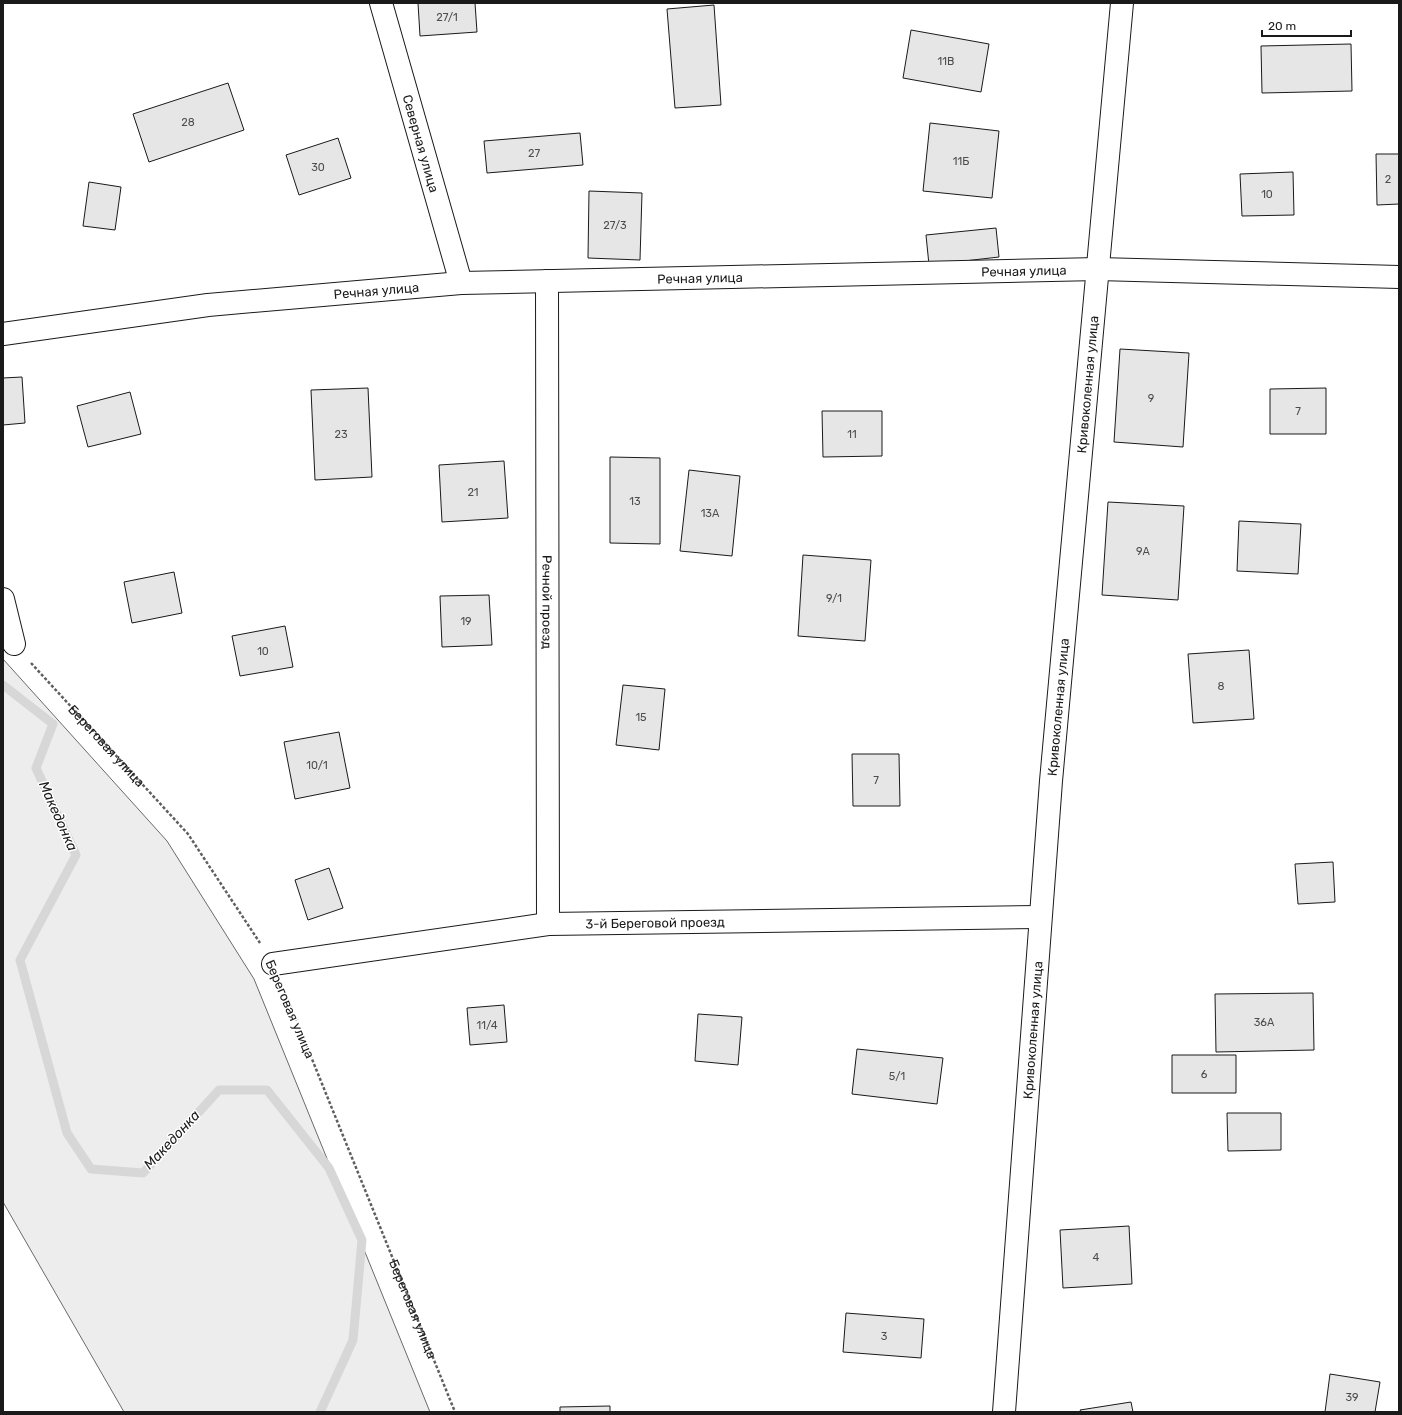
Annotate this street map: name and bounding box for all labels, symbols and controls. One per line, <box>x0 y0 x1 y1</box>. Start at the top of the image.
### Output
house number: 27/1 <box>436 11 458 24</box>
scale bar <box>1262 12 1351 38</box>
text: 20 m <box>1268 19 1296 33</box>
house number: 11В <box>938 55 954 68</box>
street label: Северная улица <box>400 93 442 194</box>
house number: 28 <box>181 116 195 129</box>
house number: 27 <box>528 147 540 160</box>
house number: 11Б <box>953 155 969 168</box>
house number: 30 <box>311 161 325 174</box>
house number: 2 <box>1385 173 1391 186</box>
house number: 10 <box>1261 188 1273 201</box>
house number: 27/3 <box>603 219 627 232</box>
street label: Речная улица <box>981 262 1067 279</box>
street label: Речная улица <box>657 269 743 286</box>
street label: Речная улица <box>333 279 420 302</box>
street label: Кривоколенная улица <box>1073 315 1101 454</box>
house number: 9 <box>1148 392 1154 405</box>
house number: 7 <box>1295 405 1301 418</box>
house number: 23 <box>334 428 348 441</box>
house number: 11 <box>847 428 857 441</box>
house number: 21 <box>467 486 479 499</box>
house number: 13 <box>629 495 641 508</box>
house number: 13А <box>701 507 720 520</box>
house number: 9А <box>1136 545 1151 558</box>
street label: Речной проезд <box>540 555 555 649</box>
house number: 9/1 <box>826 592 842 605</box>
house number: 19 <box>460 615 472 628</box>
street label: Кривоколенная улица <box>1044 637 1072 777</box>
house number: 10 <box>257 645 269 658</box>
house number: 8 <box>1218 680 1225 693</box>
street label: Береговая улица <box>65 701 148 790</box>
house number: 15 <box>635 711 647 724</box>
house number: 10/1 <box>306 759 328 772</box>
house number: 7 <box>873 774 879 787</box>
water label: Македонка <box>35 778 81 854</box>
street label: 3-й Береговой проезд <box>585 914 725 931</box>
street label: Береговая улица <box>262 957 318 1061</box>
street label: Кривоколенная улица <box>1020 961 1045 1100</box>
house number: 36А <box>1254 1016 1275 1029</box>
house number: 11/4 <box>477 1019 498 1032</box>
house number: 6 <box>1201 1068 1208 1081</box>
house number: 5/1 <box>889 1070 905 1083</box>
water label: Македонка <box>140 1107 204 1173</box>
house number: 4 <box>1093 1251 1100 1264</box>
street label: Береговая улица <box>386 1257 440 1361</box>
house number: 3 <box>881 1330 888 1343</box>
house number: 39 <box>1345 1391 1359 1404</box>

